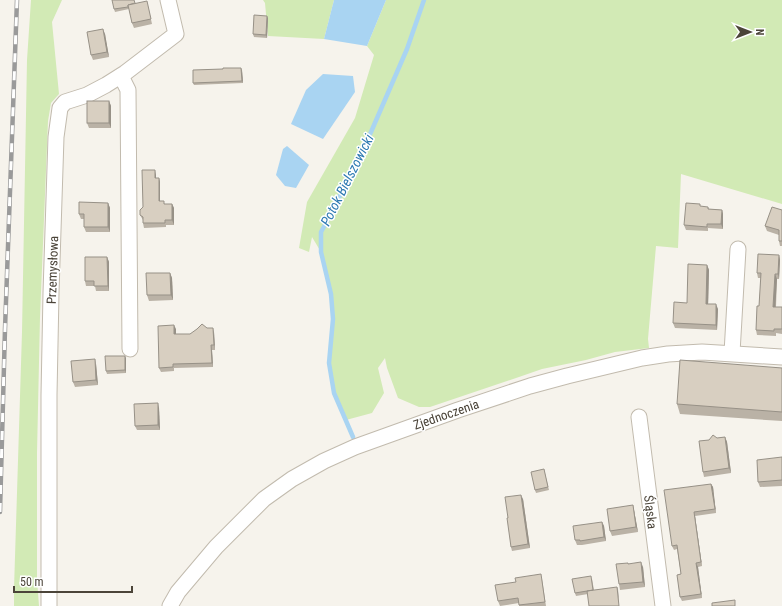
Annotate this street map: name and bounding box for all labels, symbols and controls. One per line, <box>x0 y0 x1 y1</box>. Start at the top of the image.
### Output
north arrow <box>730 12 770 52</box>
text: N <box>753 29 766 36</box>
water label: Potok Bielszowicki <box>317 131 377 228</box>
street label: Przemysłowa <box>44 236 61 304</box>
street label: Zjednoczenia <box>411 396 481 433</box>
street label: Śląska <box>641 494 660 530</box>
scale bar <box>14 568 132 594</box>
text: 50 m <box>20 575 44 589</box>

